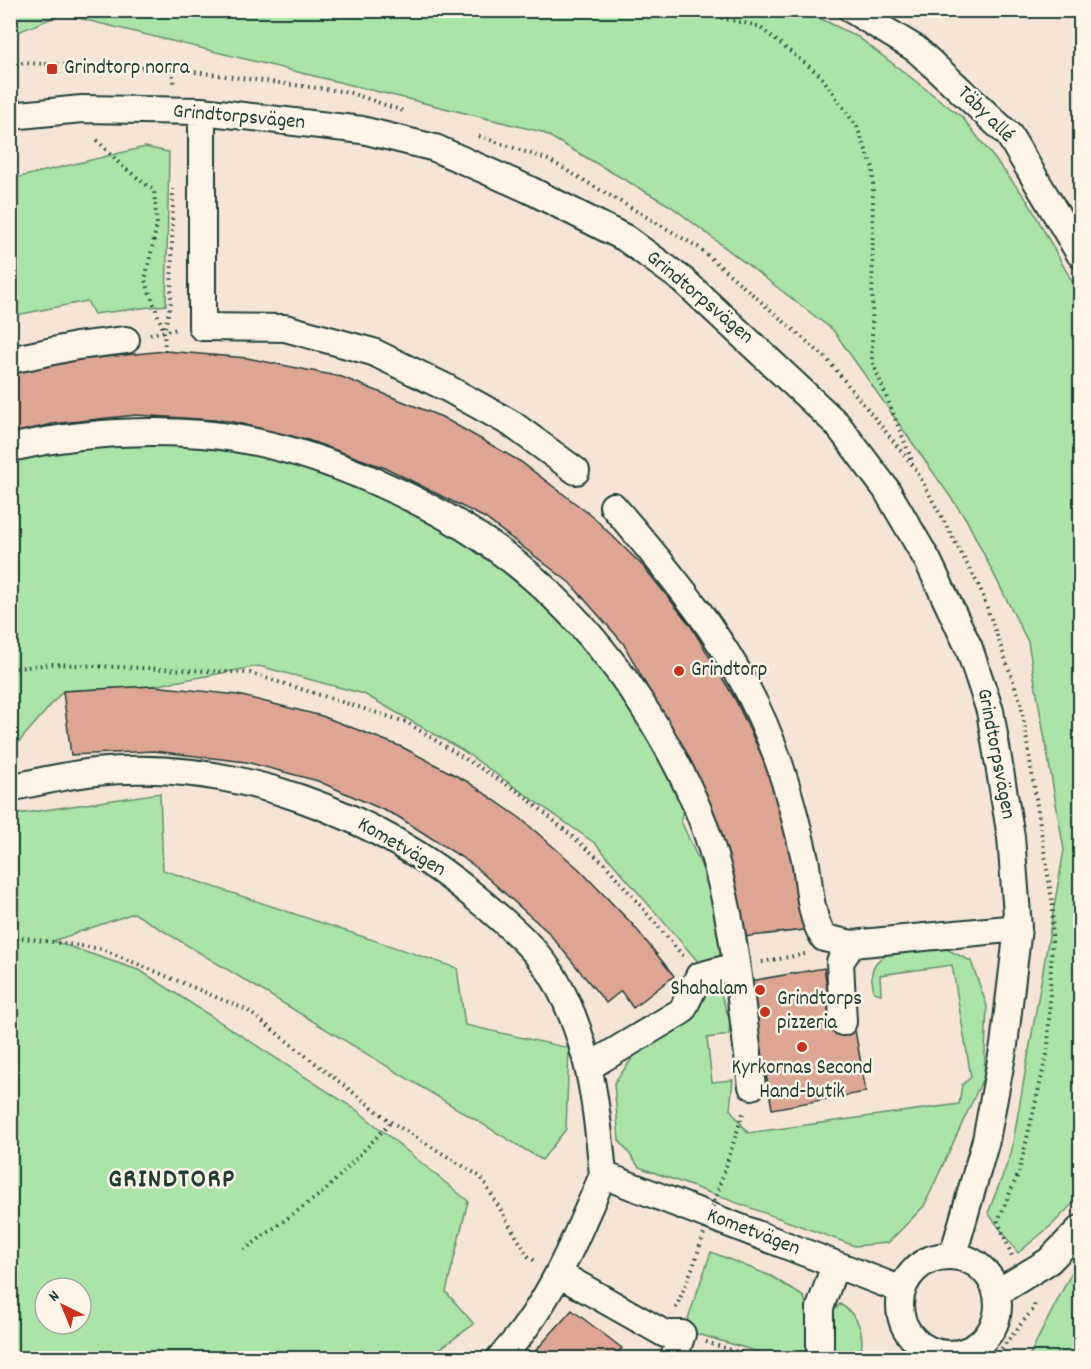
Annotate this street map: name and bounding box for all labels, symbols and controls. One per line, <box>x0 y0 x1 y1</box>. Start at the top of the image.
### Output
place label: Grindtorp norra <box>64 54 191 84</box>
marker: Grindtorp norra <box>45 62 59 76</box>
street label: Täby allé <box>950 80 1020 150</box>
street label: Grindtorpsvägen <box>172 97 306 139</box>
street label: Grindtorpsvägen <box>639 244 759 352</box>
place label: Grindtorp <box>691 656 767 686</box>
marker: Grindtorp <box>672 664 686 678</box>
street label: Grindtorpsvägen <box>968 686 1022 822</box>
street label: Kometvägen <box>351 811 451 885</box>
place label: Shahalam <box>671 975 748 1005</box>
marker: Shahalam <box>753 983 767 997</box>
place label: Grindtorps pizzeria <box>777 985 862 1039</box>
marker: Grindtorps pizzeria <box>758 1005 772 1019</box>
marker: Kyrkornas Second Hand-butik <box>795 1040 809 1054</box>
place label: Kyrkornas Second Hand-butik <box>732 1054 872 1108</box>
district label: GRINDTORP <box>108 1161 236 1200</box>
street label: Kometvägen <box>702 1201 804 1265</box>
north arrow <box>33 1276 93 1336</box>
text: N <box>44 1286 65 1308</box>

